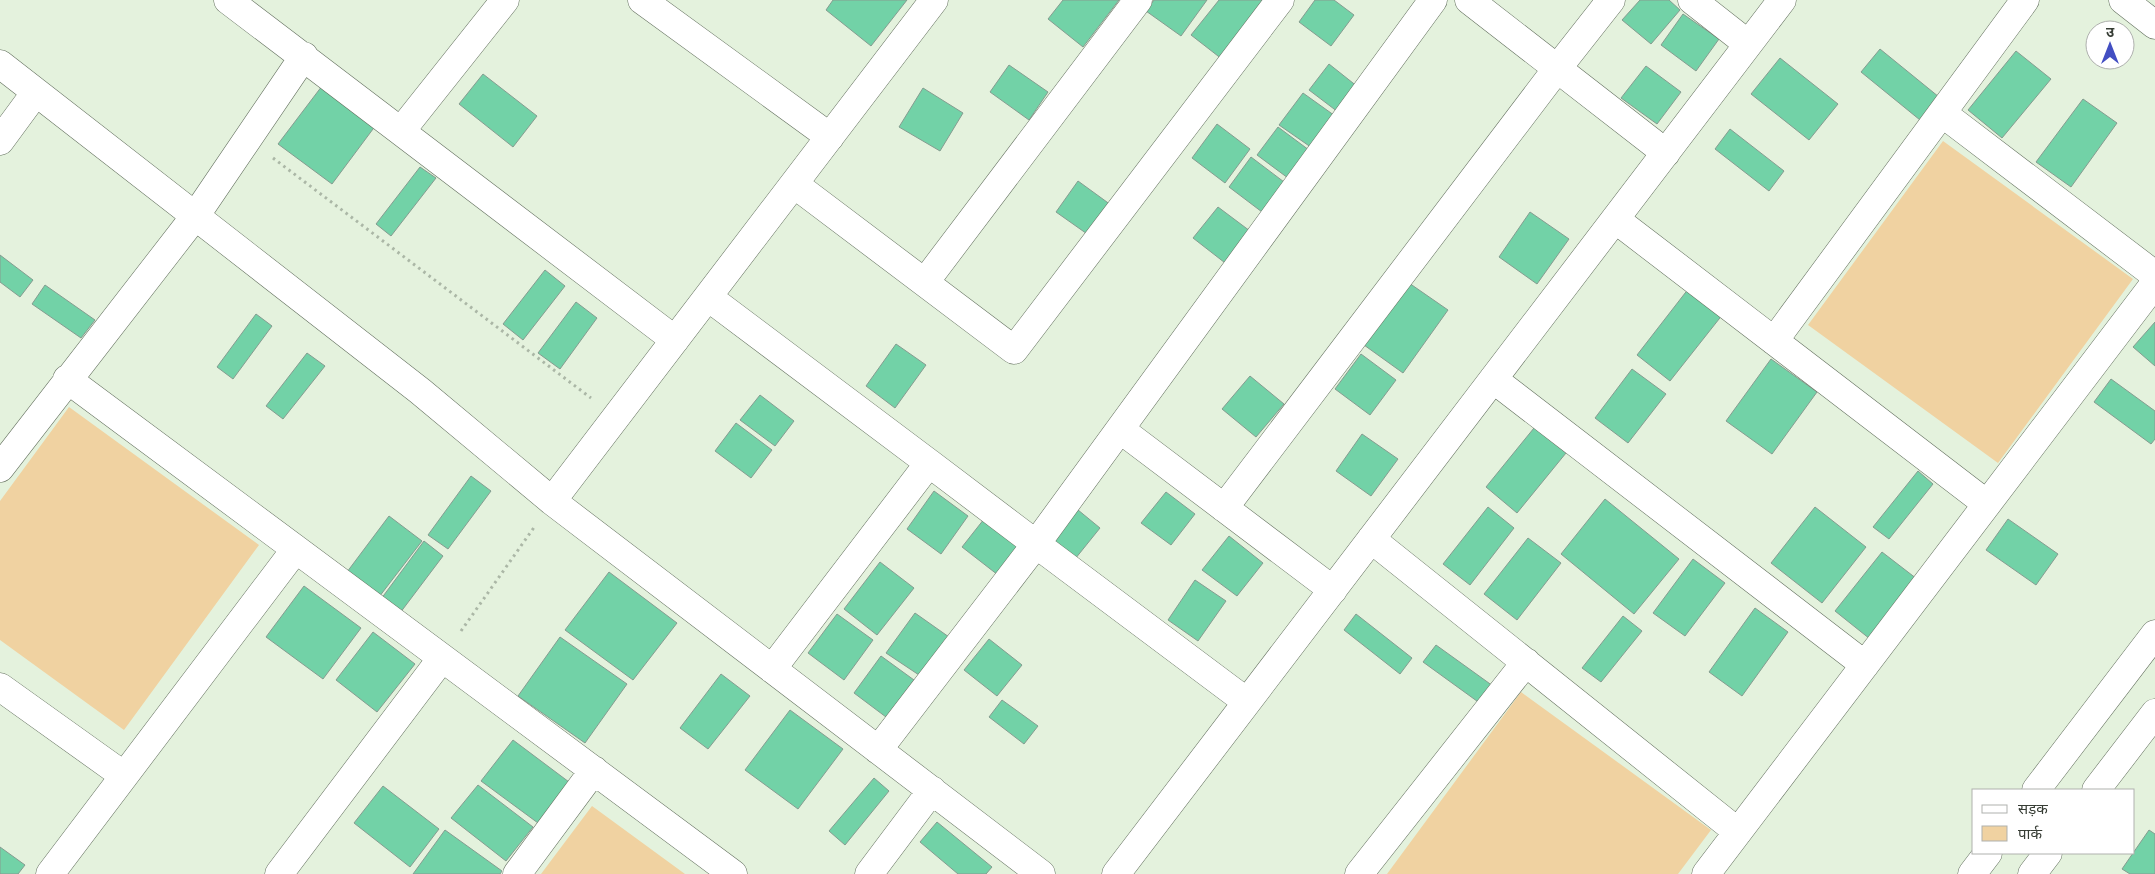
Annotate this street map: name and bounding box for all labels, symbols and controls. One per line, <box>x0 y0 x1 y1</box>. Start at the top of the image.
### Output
north arrow <box>2085 20 2135 70</box>
text: उ <box>2106 24 2115 43</box>
legend <box>1972 789 2135 854</box>
text: सड़क <box>2018 801 2048 820</box>
text: पार्क <box>2018 825 2042 845</box>

